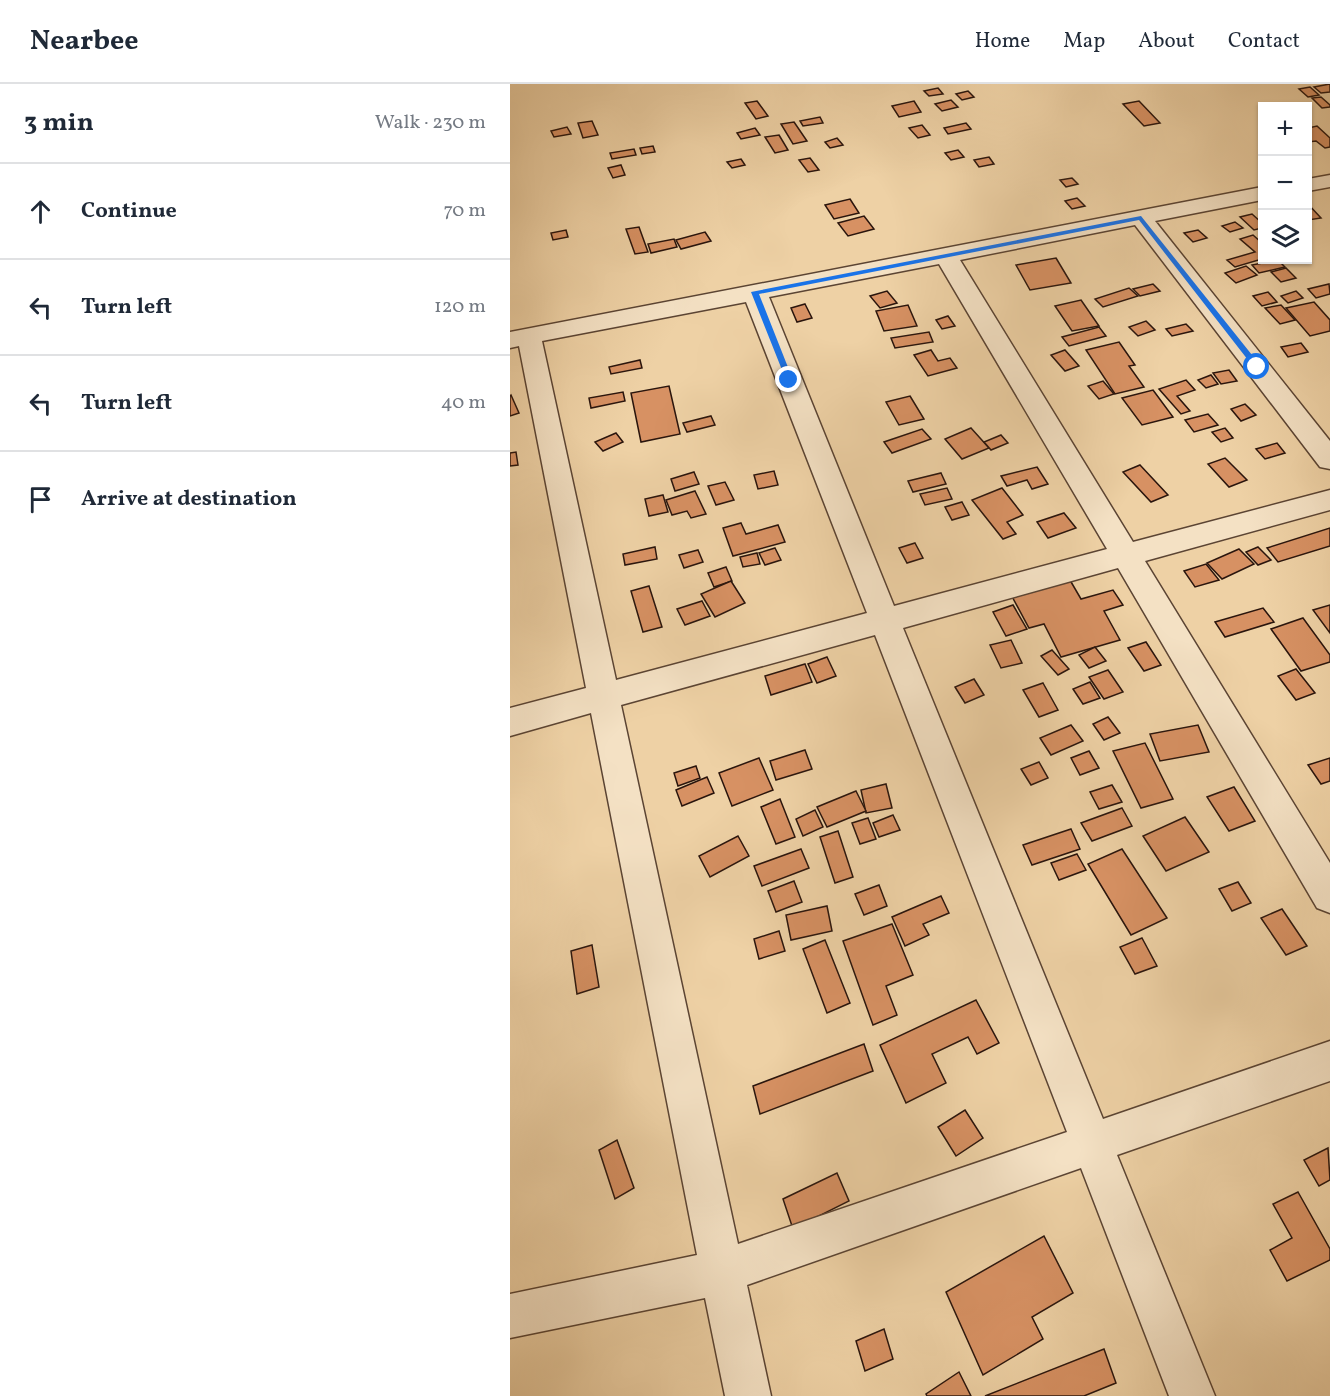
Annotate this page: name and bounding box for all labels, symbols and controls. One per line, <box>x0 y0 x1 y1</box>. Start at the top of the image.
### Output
text: Nearbee <box>30 22 139 61</box>
text: Home <box>975 27 1030 56</box>
text: Map <box>1063 27 1105 56</box>
text: About <box>1138 27 1195 56</box>
text: Contact <box>1228 27 1300 56</box>
map controls <box>1258 102 1312 264</box>
button: + <box>1258 102 1312 156</box>
text: 3 min <box>24 105 94 141</box>
text: Walk · 230 m <box>375 109 486 137</box>
button: − <box>1258 156 1312 210</box>
icon: ahead <box>24 195 57 228</box>
text: Continue <box>81 196 177 227</box>
text: 70 m <box>443 197 486 225</box>
button: layers <box>1258 210 1312 264</box>
icon: left <box>24 291 57 324</box>
text: Turn left <box>81 292 172 323</box>
text: 120 m <box>434 293 486 321</box>
route start <box>1243 353 1269 379</box>
route end <box>775 366 801 392</box>
icon: left <box>24 387 57 420</box>
text: Turn left <box>81 388 172 419</box>
text: 40 m <box>441 389 486 417</box>
icon: arrive <box>24 483 57 516</box>
text: Arrive at destination <box>81 484 297 515</box>

